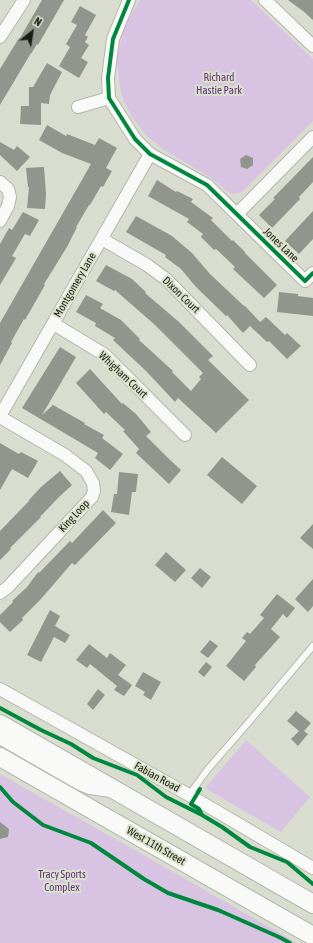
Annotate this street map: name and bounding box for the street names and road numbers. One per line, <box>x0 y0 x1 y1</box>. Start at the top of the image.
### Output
street label: Jones Lane <box>261 225 301 265</box>
street label: Montgomery Lane <box>51 250 99 320</box>
street label: Dixon Court <box>160 274 202 316</box>
street label: Whigham Court <box>96 349 150 401</box>
street label: King Loop <box>56 497 92 535</box>
street label: Fabian Road <box>132 759 182 795</box>
street label: West 11th Street <box>124 824 188 868</box>

